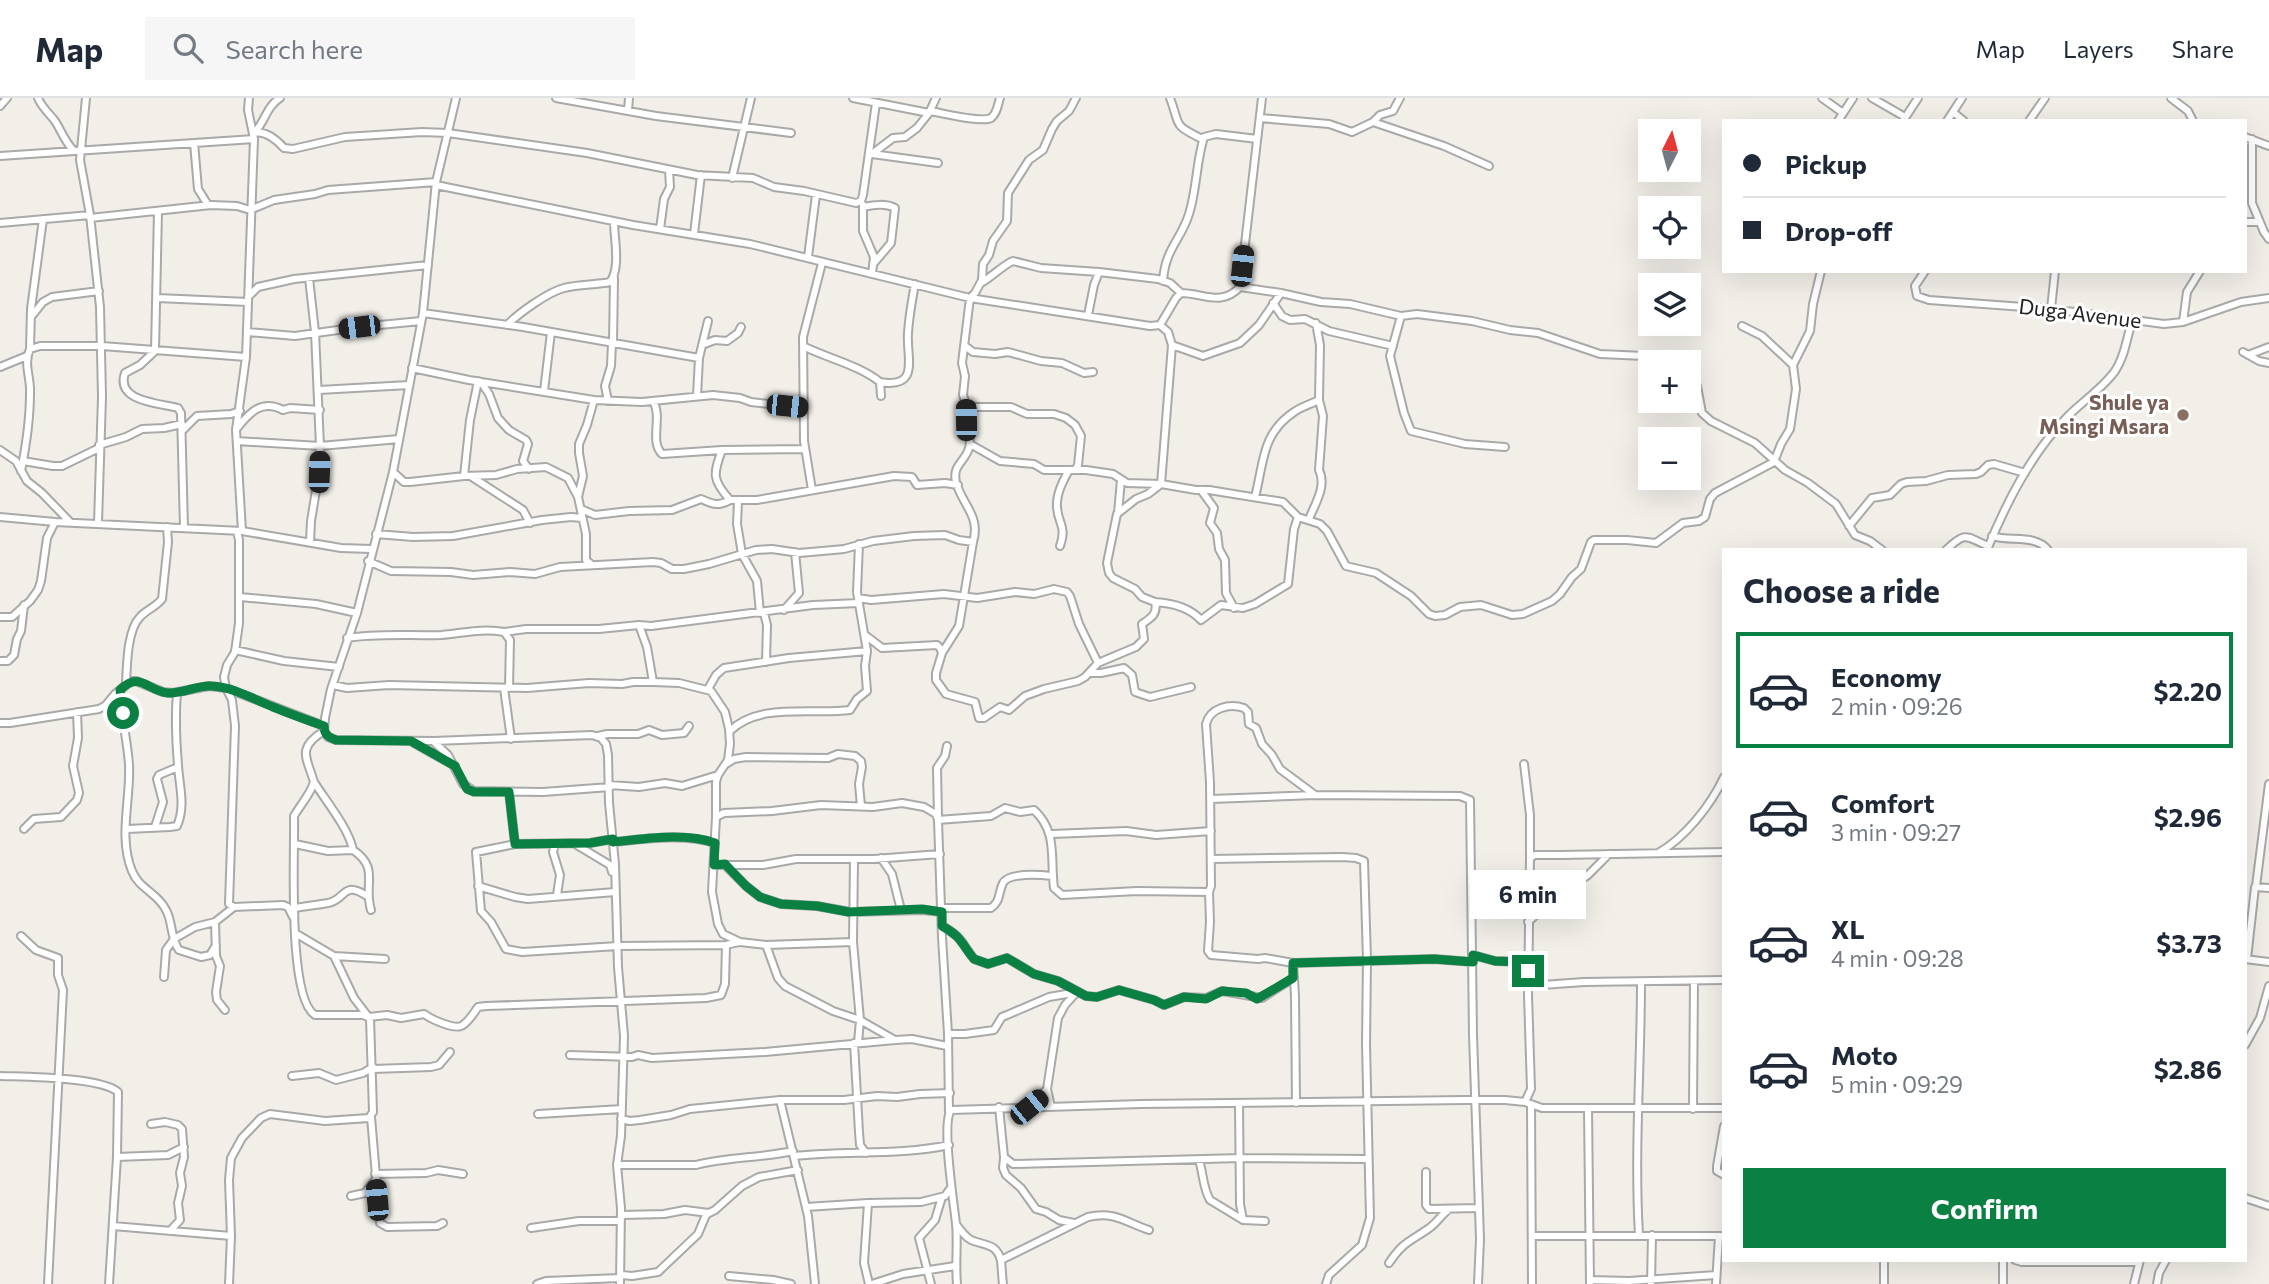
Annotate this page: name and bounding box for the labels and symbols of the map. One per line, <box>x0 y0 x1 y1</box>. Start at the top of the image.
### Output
north arrow <box>1638 119 1701 182</box>
car <box>1230 244 1255 288</box>
street label: Duga Avenue <box>2017 293 2143 332</box>
car <box>337 314 382 340</box>
place label: Shule ya Msingi Msara <box>2039 389 2169 438</box>
car <box>766 393 809 419</box>
car <box>956 399 977 441</box>
marker: Shule ya Msingi Msara <box>2175 407 2191 423</box>
car <box>308 451 331 493</box>
route start <box>107 697 139 729</box>
callout: 6 min <box>1470 870 1586 918</box>
route end <box>1512 955 1544 987</box>
car <box>1007 1086 1052 1128</box>
car <box>365 1178 390 1222</box>

